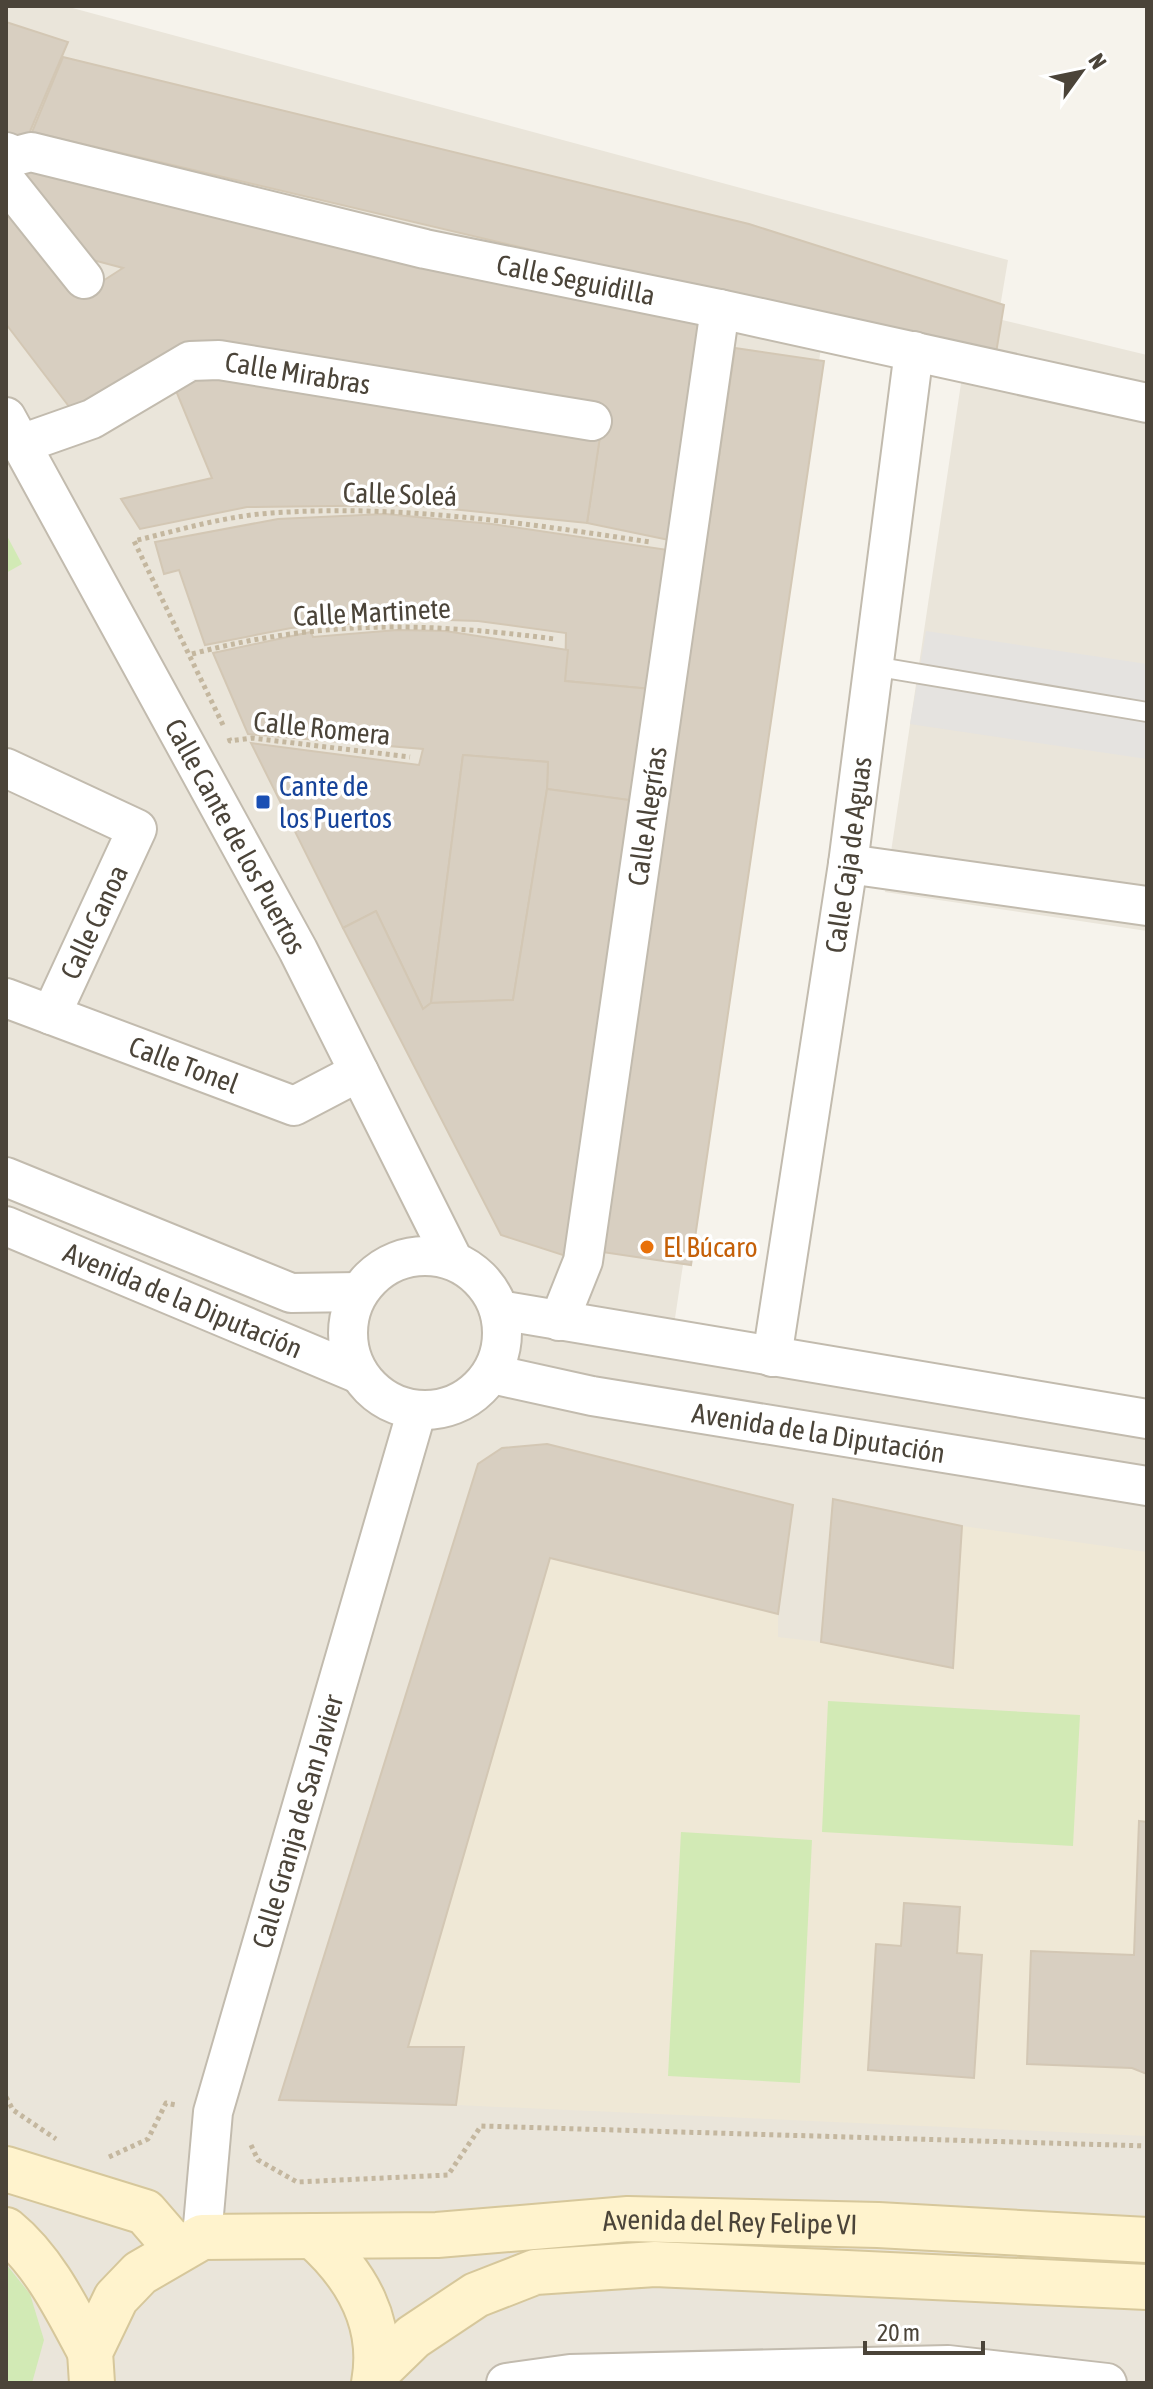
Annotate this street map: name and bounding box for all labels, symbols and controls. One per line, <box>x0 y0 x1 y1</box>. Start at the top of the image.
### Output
north arrow <box>1041 32 1121 112</box>
text: N <box>1083 49 1112 74</box>
street label: Calle Seguidilla <box>494 248 658 311</box>
street label: Calle Mirabras <box>223 345 373 401</box>
street label: Calle Soleá <box>342 476 458 512</box>
street label: Calle Martinete <box>292 592 452 632</box>
street label: Calle Romera <box>252 705 392 751</box>
street label: Calle Cante de los Puertos <box>158 713 313 959</box>
street label: Calle Alegrías <box>621 745 673 888</box>
street label: Calle Caja de Aguas <box>819 755 878 955</box>
place label: Cante de los Puertos <box>279 770 392 834</box>
marker: Cante de los Puertos <box>254 793 272 811</box>
street label: Calle Canoa <box>54 860 134 984</box>
street label: Calle Tonel <box>125 1030 244 1100</box>
place label: El Búcaro <box>663 1231 758 1263</box>
street label: Avenida de la Diputación <box>59 1236 307 1364</box>
marker: El Búcaro <box>638 1238 656 1256</box>
street label: Avenida de la Diputación <box>690 1396 947 1469</box>
street label: Calle Granja de San Javier <box>245 1690 350 1952</box>
street label: Avenida del Rey Felipe VI <box>601 2203 858 2241</box>
scale bar <box>865 2305 983 2355</box>
text: 20 m <box>877 2319 920 2346</box>

